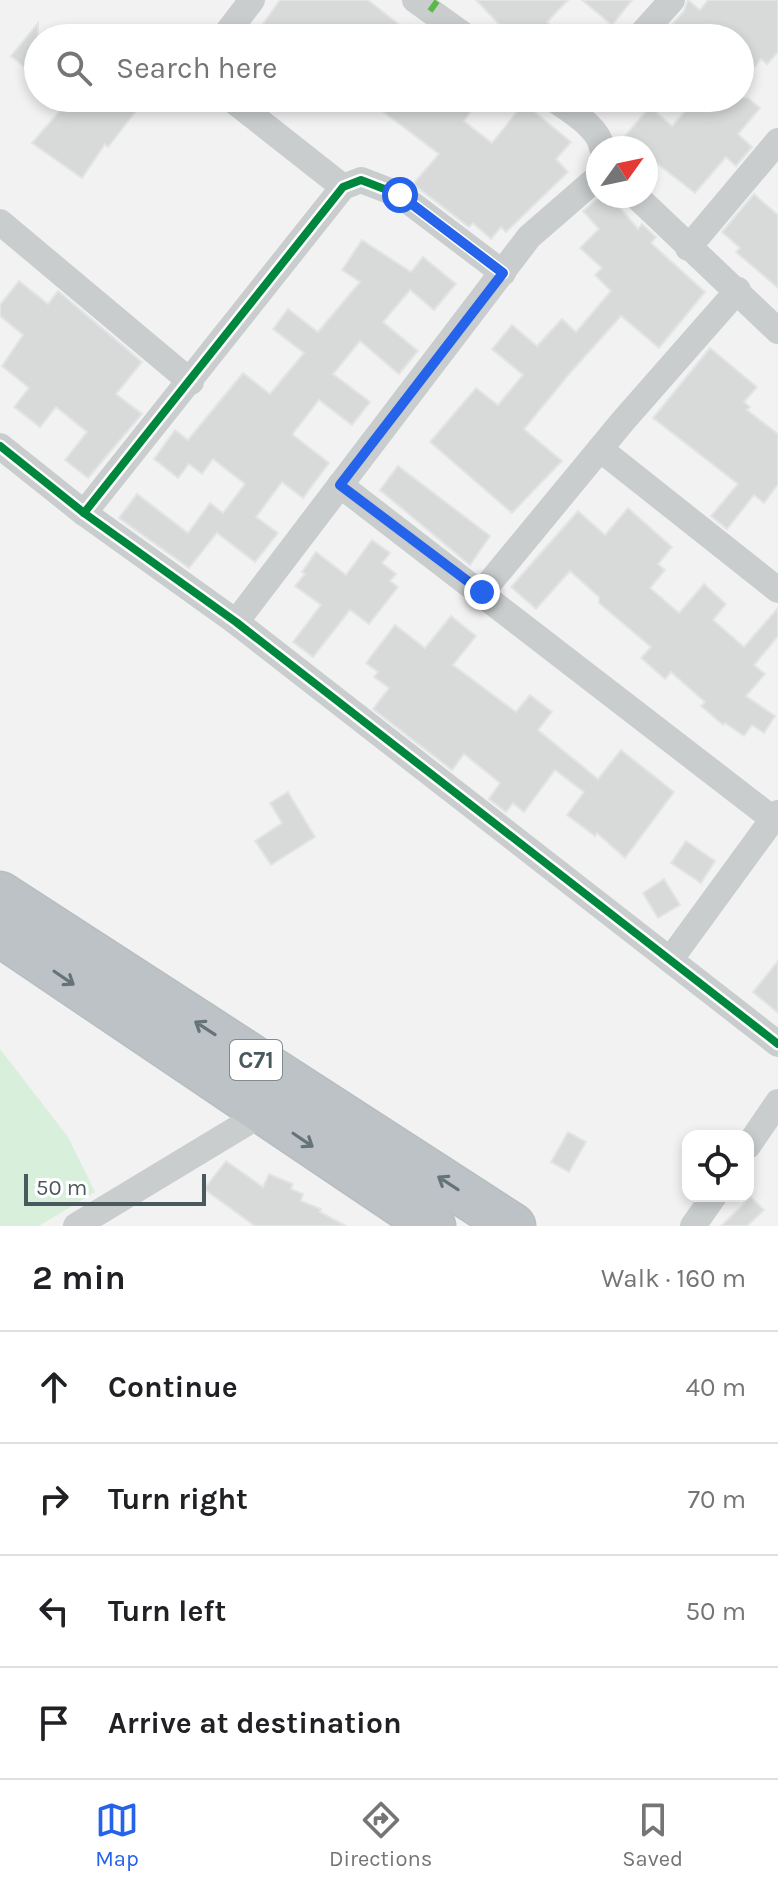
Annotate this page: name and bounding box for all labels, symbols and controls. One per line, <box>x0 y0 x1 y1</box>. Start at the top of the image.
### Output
search box <box>24 24 754 112</box>
icon: search <box>52 46 96 90</box>
text: Search here <box>116 50 277 86</box>
north arrow <box>586 136 658 208</box>
route start <box>382 177 418 213</box>
route end <box>464 574 500 610</box>
one-way arrow <box>53 970 75 986</box>
one-way arrow <box>194 1019 217 1035</box>
road number: C71 <box>230 1040 282 1080</box>
map controls <box>682 1130 754 1202</box>
button: locate <box>682 1130 754 1202</box>
one-way arrow <box>291 1131 313 1148</box>
scale bar <box>24 1170 206 1206</box>
text: 50 m <box>36 1175 87 1201</box>
one-way arrow <box>437 1175 459 1192</box>
text: 2 min <box>32 1258 126 1298</box>
text: Walk · 160 m <box>601 1263 746 1294</box>
icon: ahead <box>32 1365 76 1409</box>
text: Continue <box>108 1369 238 1405</box>
text: 40 m <box>686 1372 746 1403</box>
icon: right <box>32 1477 76 1521</box>
text: Turn right <box>108 1481 248 1517</box>
text: 70 m <box>688 1484 746 1515</box>
icon: left <box>32 1589 76 1633</box>
text: Turn left <box>108 1593 226 1629</box>
text: 50 m <box>685 1596 746 1627</box>
icon: arrive <box>32 1701 76 1745</box>
text: Arrive at destination <box>108 1705 402 1741</box>
tab: Map <box>95 1798 139 1872</box>
tab: Directions <box>329 1798 432 1872</box>
tab: Saved <box>622 1798 683 1872</box>

